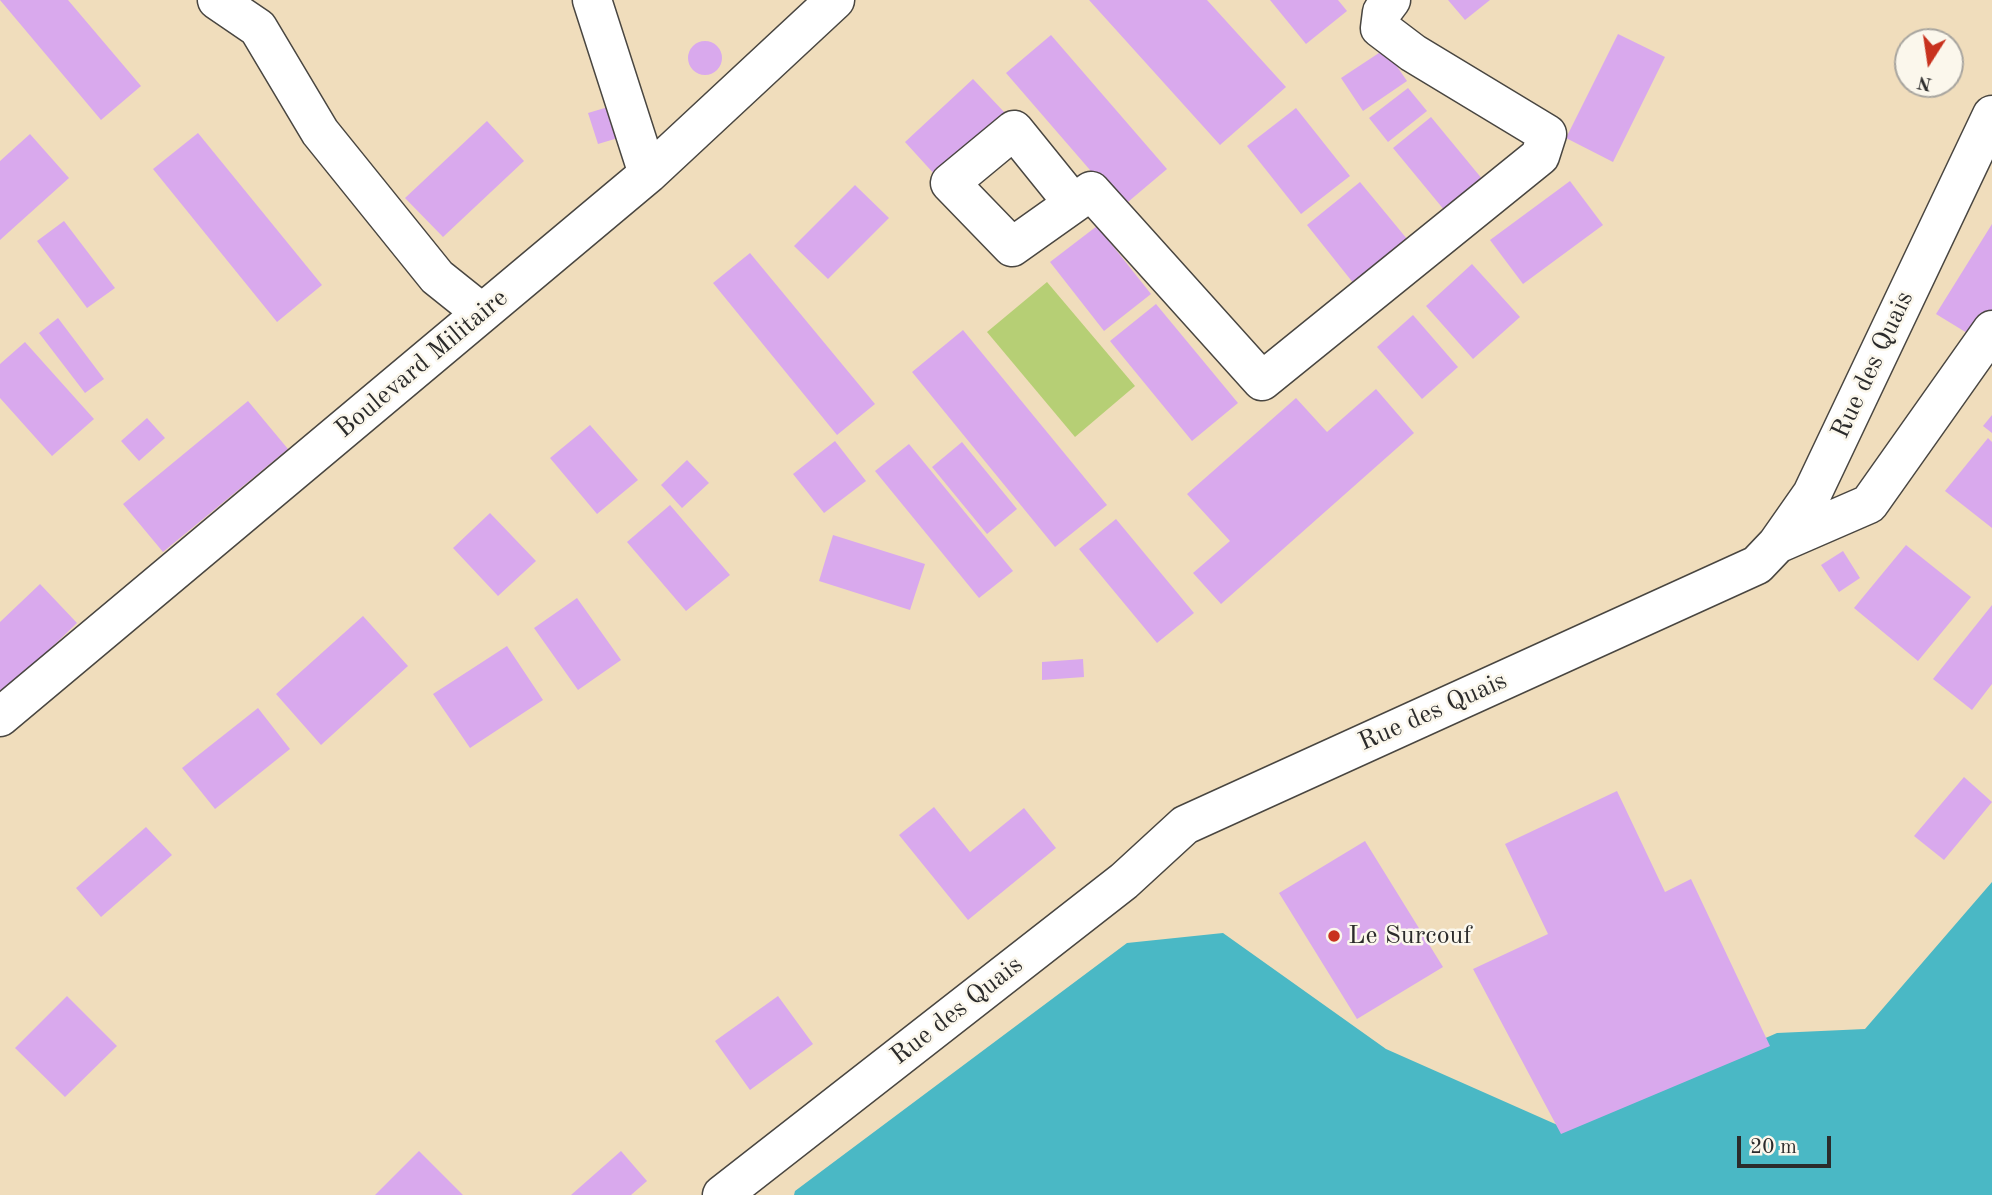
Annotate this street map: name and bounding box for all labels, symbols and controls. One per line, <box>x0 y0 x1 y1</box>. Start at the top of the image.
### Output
north arrow <box>1894 28 1964 98</box>
text: N <box>1916 71 1934 93</box>
street label: Boulevard Militaire <box>329 283 515 445</box>
street label: Rue des Quais <box>1825 286 1921 444</box>
street label: Rue des Quais <box>1354 665 1512 759</box>
place label: Le Surcouf <box>1348 920 1472 952</box>
marker: Le Surcouf <box>1326 928 1342 944</box>
street label: Rue des Quais <box>885 950 1029 1072</box>
scale bar <box>1740 1122 1834 1166</box>
text: 20 m <box>1750 1137 1797 1158</box>

